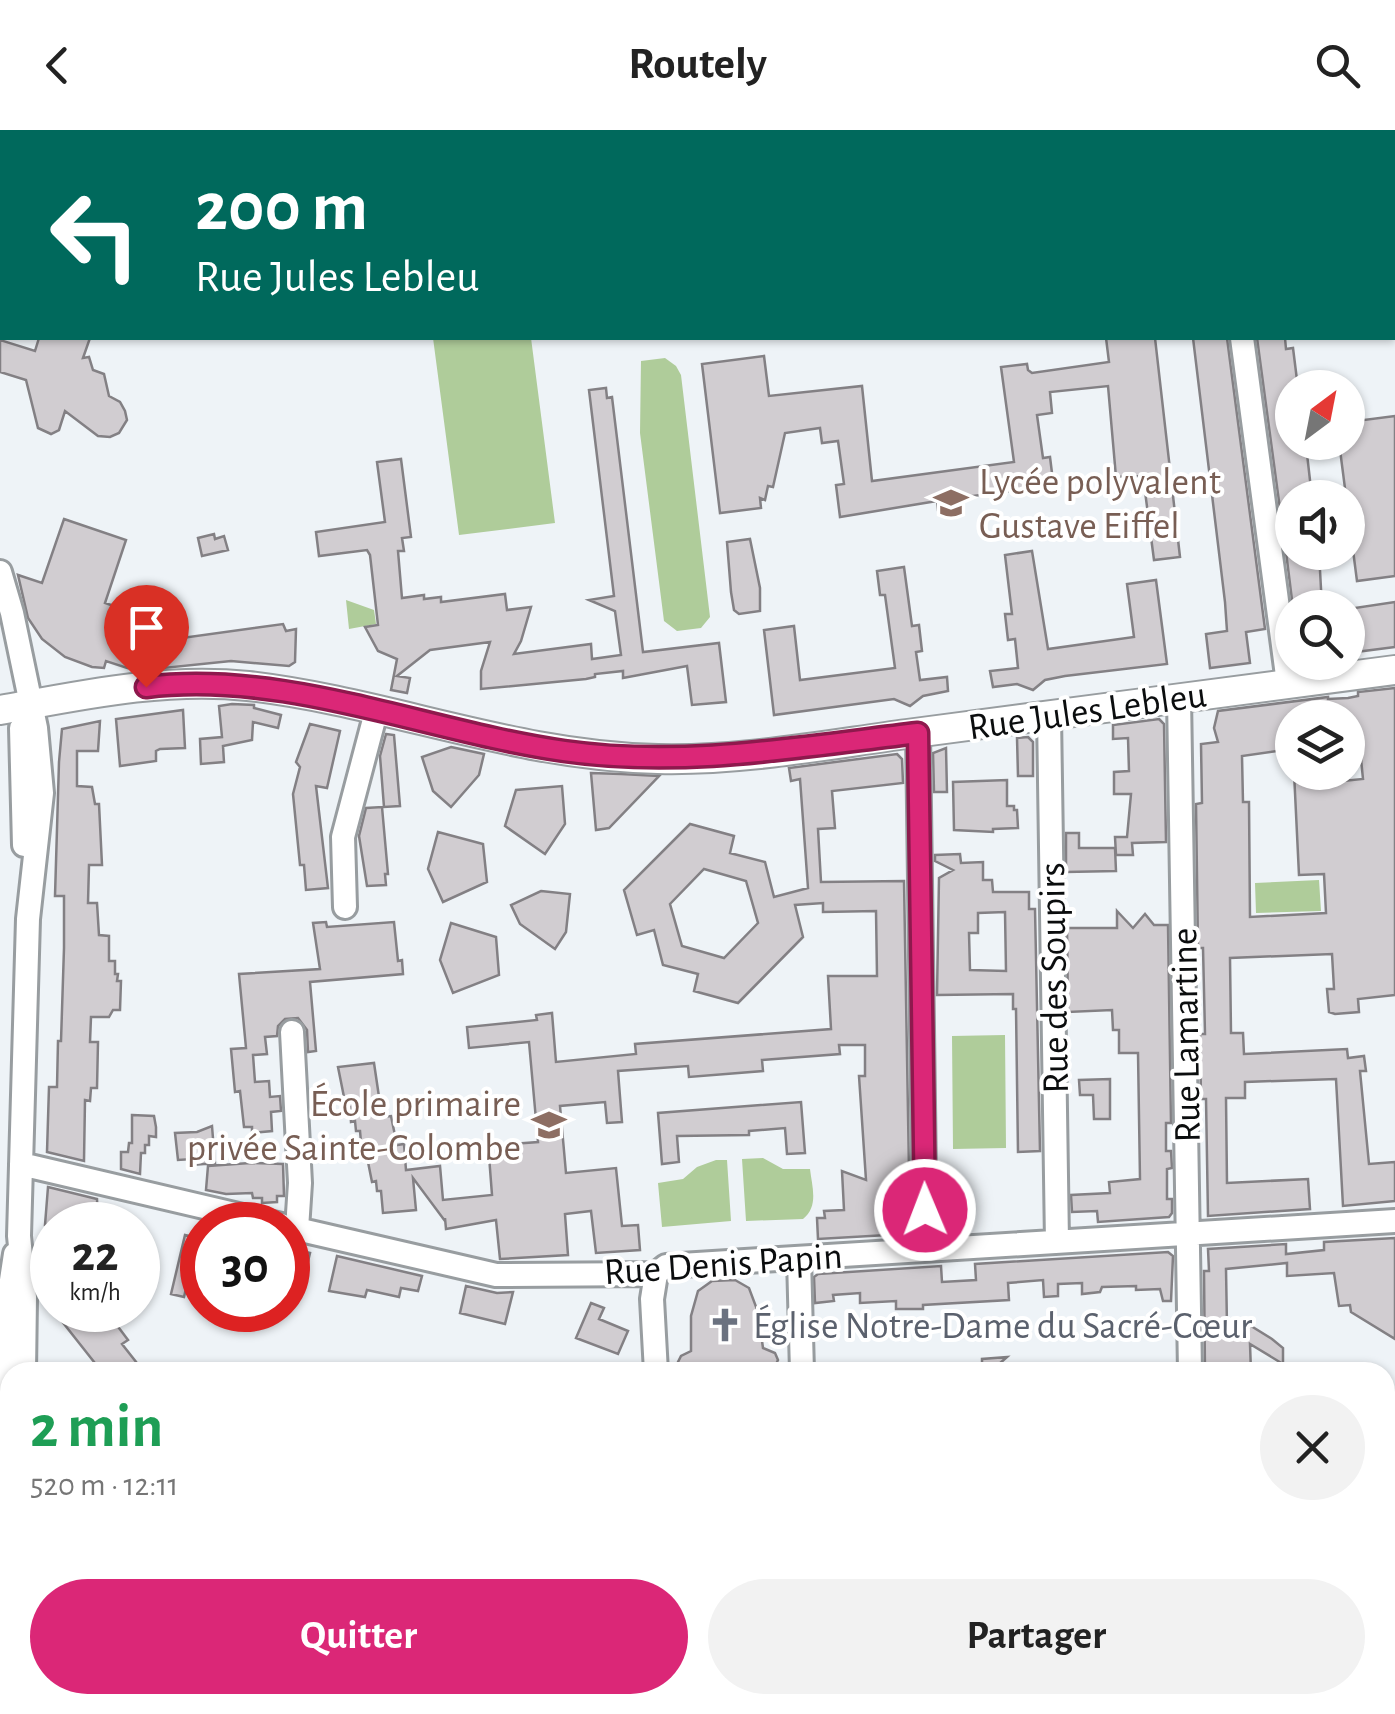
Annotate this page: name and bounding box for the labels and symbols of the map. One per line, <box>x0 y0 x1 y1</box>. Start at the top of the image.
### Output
north arrow <box>1275 370 1365 460</box>
place label: Lycée polyvalent Gustave Eiffel <box>979 464 1221 546</box>
school or university icon: Lycée polyvalent Gustave Eiffel <box>932 484 970 522</box>
pin <box>104 585 189 688</box>
street label: Rue Jules Lebleu <box>966 676 1209 748</box>
street label: Rue des Soupirs <box>1034 862 1076 1094</box>
street label: Rue Lamartine <box>1166 927 1208 1143</box>
place label: École primaire privée Sainte-Colombe <box>187 1082 521 1168</box>
school or university icon: École primaire privée Sainte-Colombe <box>530 1106 568 1144</box>
position arrow <box>873 1158 977 1262</box>
speed limit sign: 30 <box>180 1202 310 1332</box>
street label: Rue Denis Papin <box>603 1238 844 1292</box>
place label: Église Notre-Dame du Sacré-Cœur <box>753 1304 1253 1346</box>
church icon: Église Notre-Dame du Sacré-Cœur <box>706 1306 744 1344</box>

